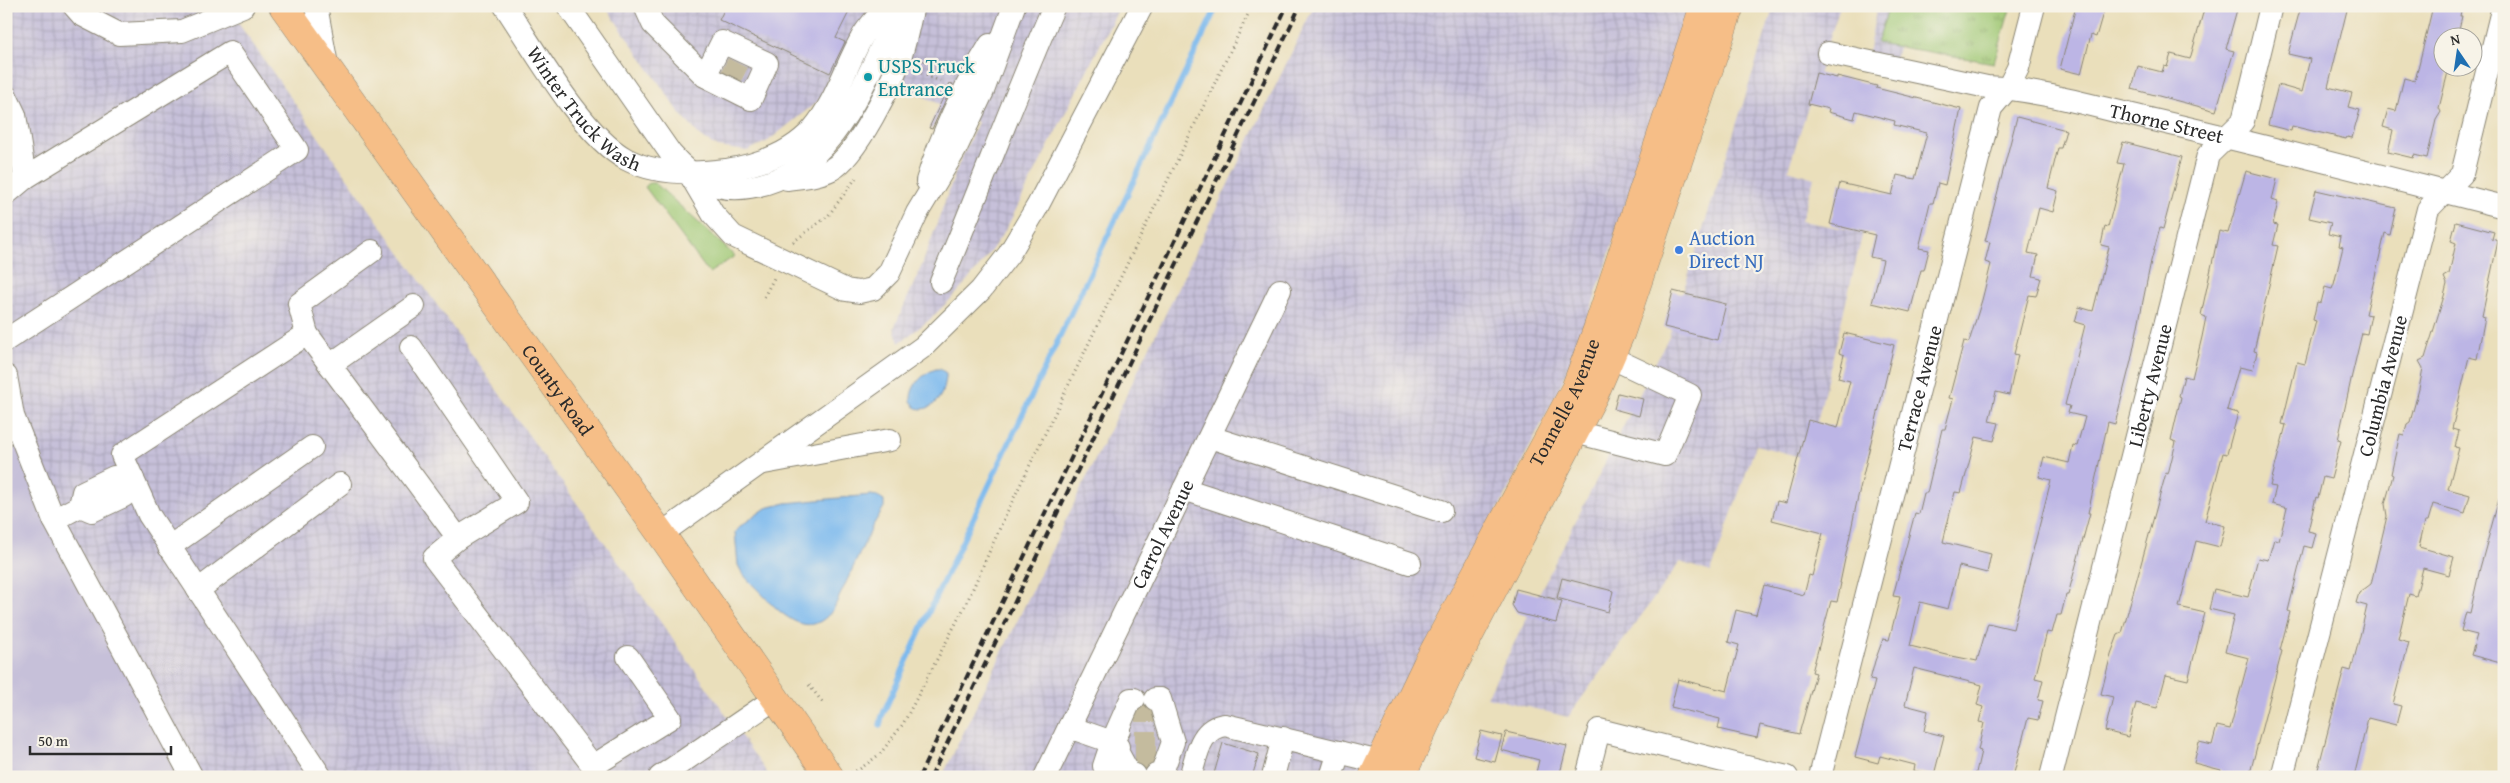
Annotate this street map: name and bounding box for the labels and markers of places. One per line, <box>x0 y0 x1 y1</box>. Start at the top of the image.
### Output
place label: USPS Truck Entrance <box>878 51 976 103</box>
marker: USPS Truck Entrance <box>862 71 874 83</box>
place label: Auction Direct NJ <box>1689 223 1764 275</box>
marker: Auction Direct NJ <box>1673 244 1685 256</box>

